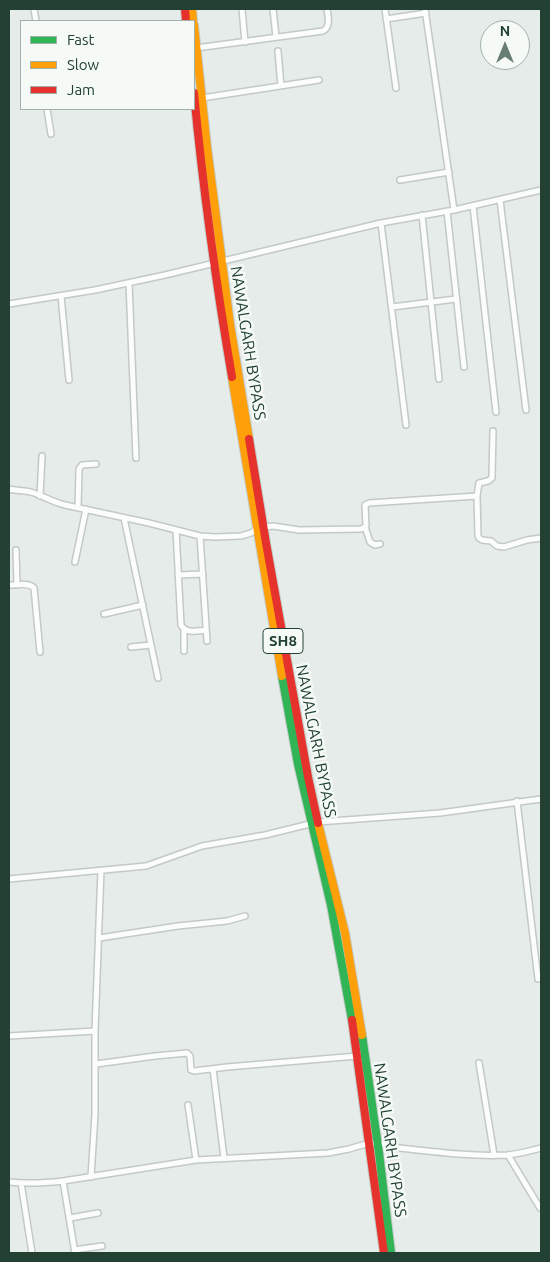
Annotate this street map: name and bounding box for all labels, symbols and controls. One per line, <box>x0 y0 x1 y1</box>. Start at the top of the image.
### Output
legend <box>20 20 195 110</box>
north arrow <box>480 20 530 70</box>
text: N <box>500 23 510 39</box>
text: Fast <box>67 31 94 48</box>
text: Slow <box>67 56 99 73</box>
text: Jam <box>67 81 95 98</box>
street label: NAWALGARH BYPASS <box>226 265 270 421</box>
road number: SH8 <box>263 628 303 654</box>
street label: NAWALGARH BYPASS <box>292 663 340 819</box>
street label: NAWALGARH BYPASS <box>370 1062 410 1218</box>

